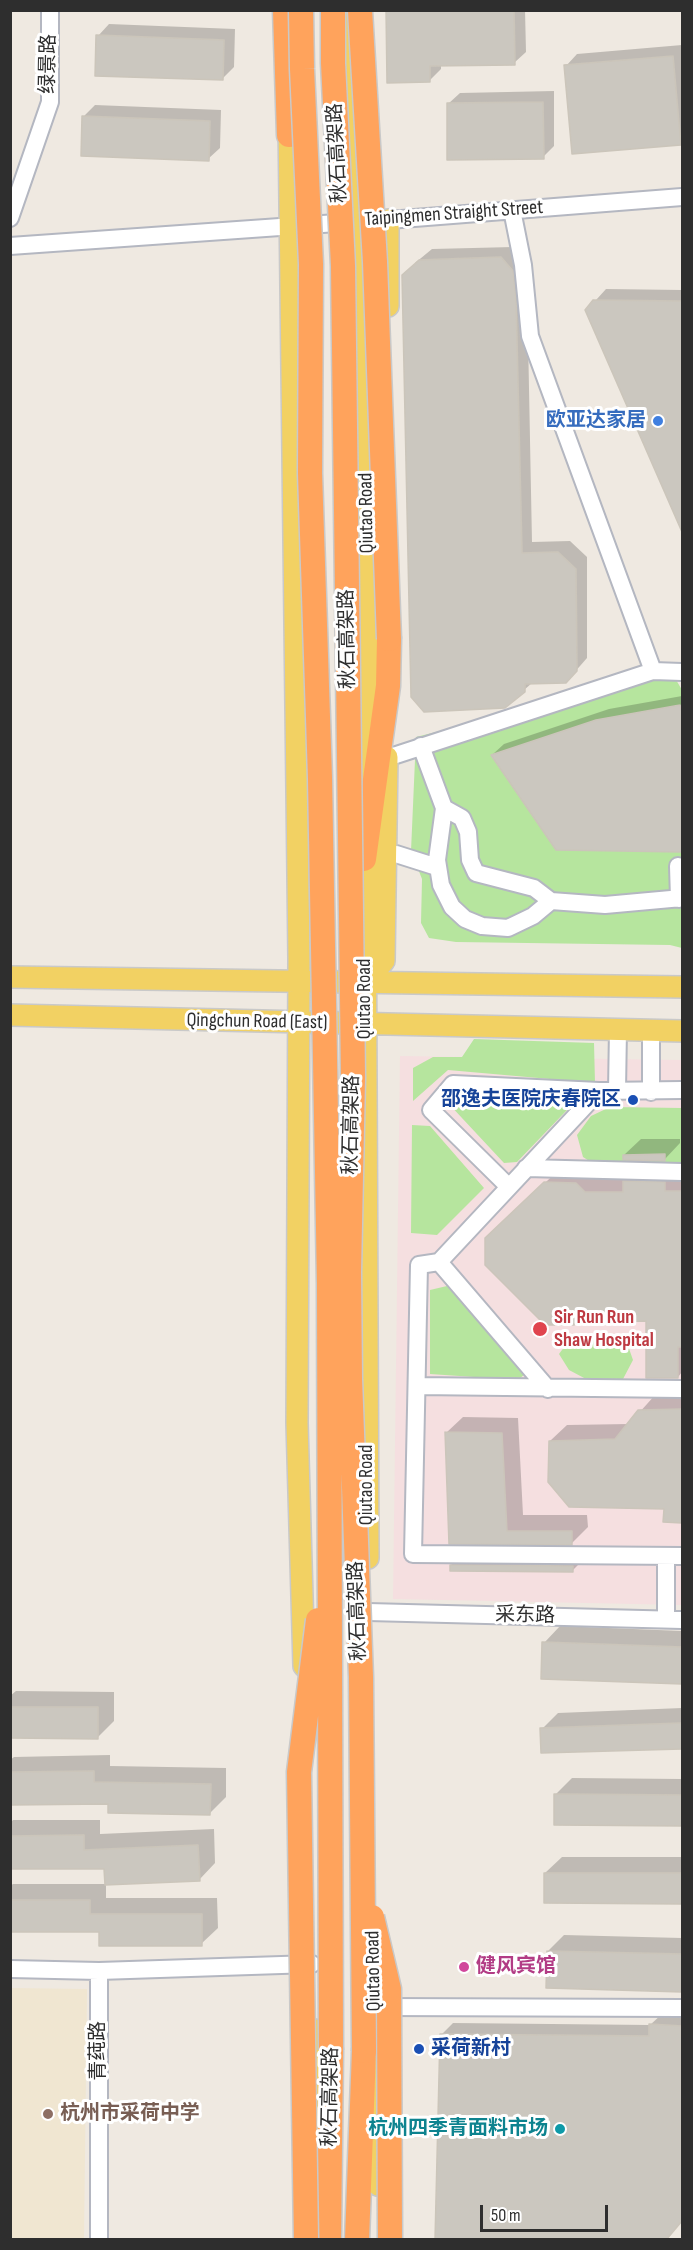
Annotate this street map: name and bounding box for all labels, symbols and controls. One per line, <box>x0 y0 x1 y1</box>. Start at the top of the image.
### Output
street label: 绿景路 <box>36 34 62 94</box>
street label: 秋石高架路 <box>323 102 353 204</box>
street label: Taipingmen Straight Street <box>364 196 544 232</box>
place label: 欧亚达家居 <box>546 409 646 433</box>
marker: 欧亚达家居 <box>651 414 665 428</box>
street label: Qiutao Road <box>354 473 380 553</box>
street label: 秋石高架路 <box>335 589 361 689</box>
street label: Qiutao Road <box>353 959 377 1039</box>
street label: Qingchun Road (East) <box>186 1009 328 1035</box>
street label: 秋石高架路 <box>339 1075 365 1175</box>
place label: 邵逸夫医院庆春院区 <box>441 1088 621 1112</box>
marker: 邵逸夫医院庆春院区 <box>626 1093 640 1107</box>
place label: Sir Run Run Shaw Hospital <box>554 1306 654 1353</box>
marker: Sir Run Run Shaw Hospital <box>531 1320 549 1338</box>
street label: Qiutao Road <box>355 1445 379 1525</box>
street label: 秋石高架路 <box>344 1561 372 1661</box>
street label: 采东路 <box>495 1603 555 1629</box>
street label: Qiutao Road <box>361 1931 387 2011</box>
place label: 健风宾馆 <box>476 1955 556 1979</box>
marker: 健风宾馆 <box>457 1960 471 1974</box>
street label: 青莼路 <box>87 2021 111 2081</box>
place label: 采荷新村 <box>431 2037 511 2061</box>
marker: 采荷新村 <box>412 2042 426 2056</box>
street label: 秋石高架路 <box>318 2047 344 2147</box>
place label: 杭州市采荷中学 <box>60 2102 200 2126</box>
marker: 杭州市采荷中学 <box>41 2107 55 2121</box>
place label: 杭州四季青面料市场 <box>368 2117 548 2141</box>
marker: 杭州四季青面料市场 <box>553 2122 567 2136</box>
scale bar <box>483 2193 610 2231</box>
text: 50 m <box>491 2205 521 2226</box>

